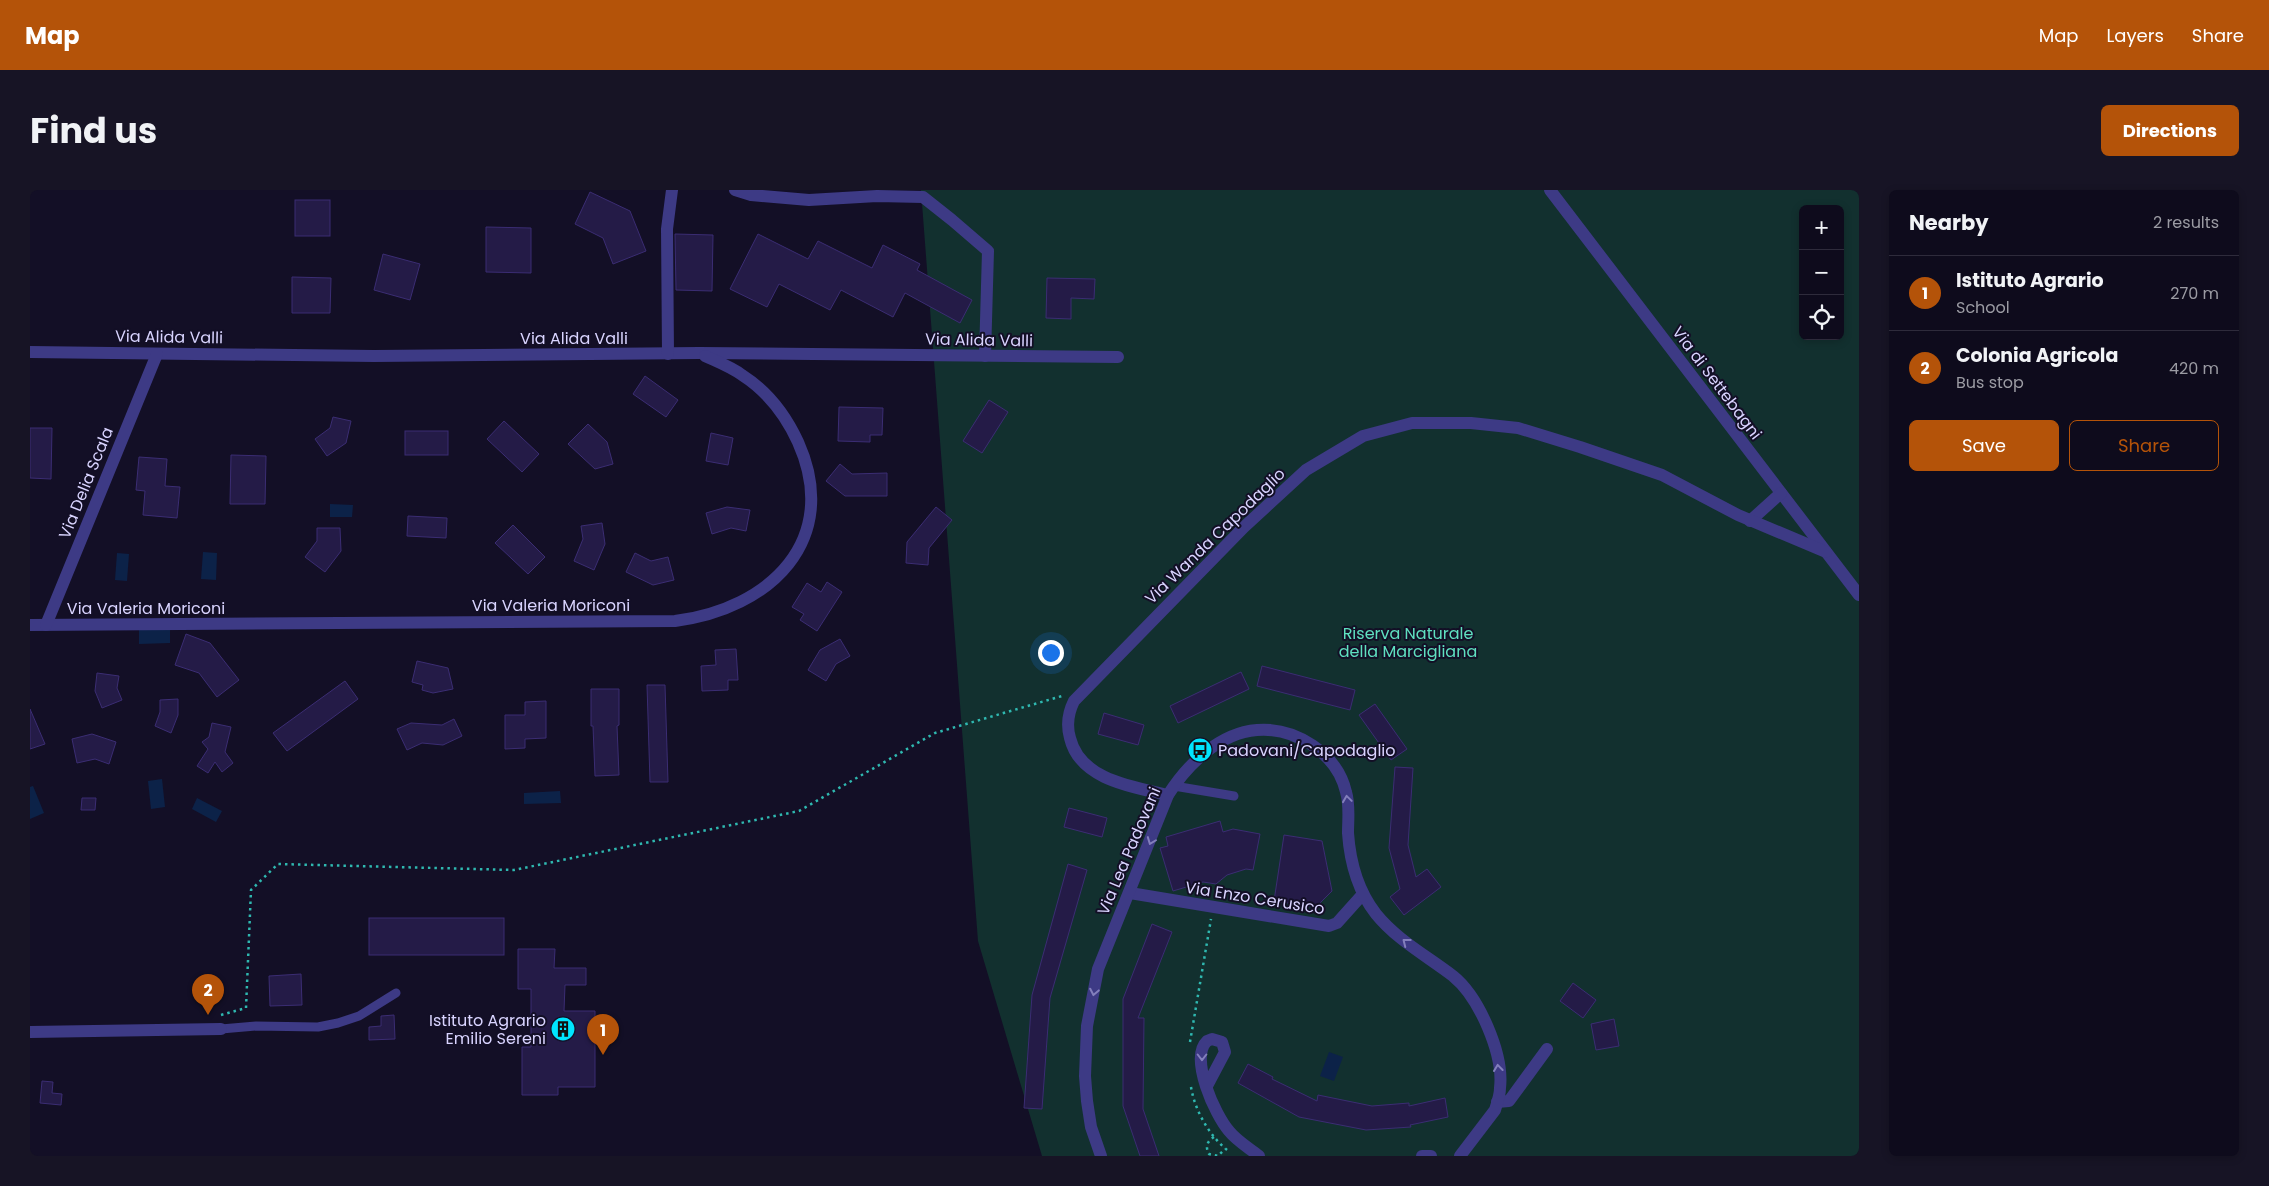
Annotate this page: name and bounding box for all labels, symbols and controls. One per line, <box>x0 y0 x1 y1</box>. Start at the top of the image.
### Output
text: Map <box>25 19 80 52</box>
text: Map <box>2039 23 2079 48</box>
text: Layers <box>2107 23 2164 48</box>
text: Share <box>2192 23 2244 48</box>
button: Directions <box>2101 105 2239 156</box>
text: Find us <box>30 106 157 155</box>
map controls <box>1799 205 1844 340</box>
button: + <box>1799 205 1844 250</box>
text: Nearby <box>1909 208 1989 237</box>
text: 2 results <box>2153 211 2219 234</box>
button: − <box>1799 250 1844 295</box>
text: Istituto Agrario <box>1956 267 2104 294</box>
text: 1 <box>1922 282 1928 305</box>
text: 270 m <box>2170 282 2219 305</box>
button: locate <box>1799 295 1844 340</box>
text: School <box>1956 296 2010 319</box>
street label: Via di Settebagni <box>1667 322 1767 444</box>
street label: Via Alida Valli <box>115 325 223 349</box>
street label: Via Alida Valli <box>520 327 628 350</box>
street label: Via Alida Valli <box>925 328 1033 352</box>
text: Colonia Agricola <box>1956 342 2118 369</box>
text: 2 <box>1920 357 1930 380</box>
text: 420 m <box>2169 357 2219 380</box>
text: Bus stop <box>1956 371 2024 394</box>
button: Save <box>1909 420 2059 471</box>
button: Share <box>2069 420 2219 471</box>
street label: Via Delia Scala <box>53 424 119 542</box>
street label: Via Wanda Capodaglio <box>1140 463 1290 609</box>
street label: Via Valeria Moriconi <box>472 594 630 617</box>
street label: Via Valeria Moriconi <box>67 597 225 620</box>
park label: Riserva Naturale della Marcigliana <box>1339 622 1477 663</box>
your location <box>1038 640 1064 666</box>
bus stop icon: Padovani/Capodaglio <box>1187 737 1213 763</box>
place label: Padovani/Capodaglio <box>1218 739 1396 762</box>
street label: Via Lea Padovani <box>1092 784 1166 918</box>
one-way arrow <box>1342 794 1353 802</box>
one-way arrow <box>1147 836 1157 845</box>
street label: Via Enzo Cerusico <box>1184 876 1326 920</box>
one-way arrow <box>1403 939 1412 947</box>
pin: 2 <box>192 974 224 1015</box>
one-way arrow <box>1089 988 1099 997</box>
place label: Istituto Agrario Emilio Sereni <box>429 1009 546 1050</box>
pin: 1 <box>587 1014 619 1055</box>
building icon: Istituto Agrario Emilio Sereni <box>550 1016 576 1042</box>
one-way arrow <box>1197 1054 1207 1061</box>
one-way arrow <box>1493 1063 1504 1071</box>

